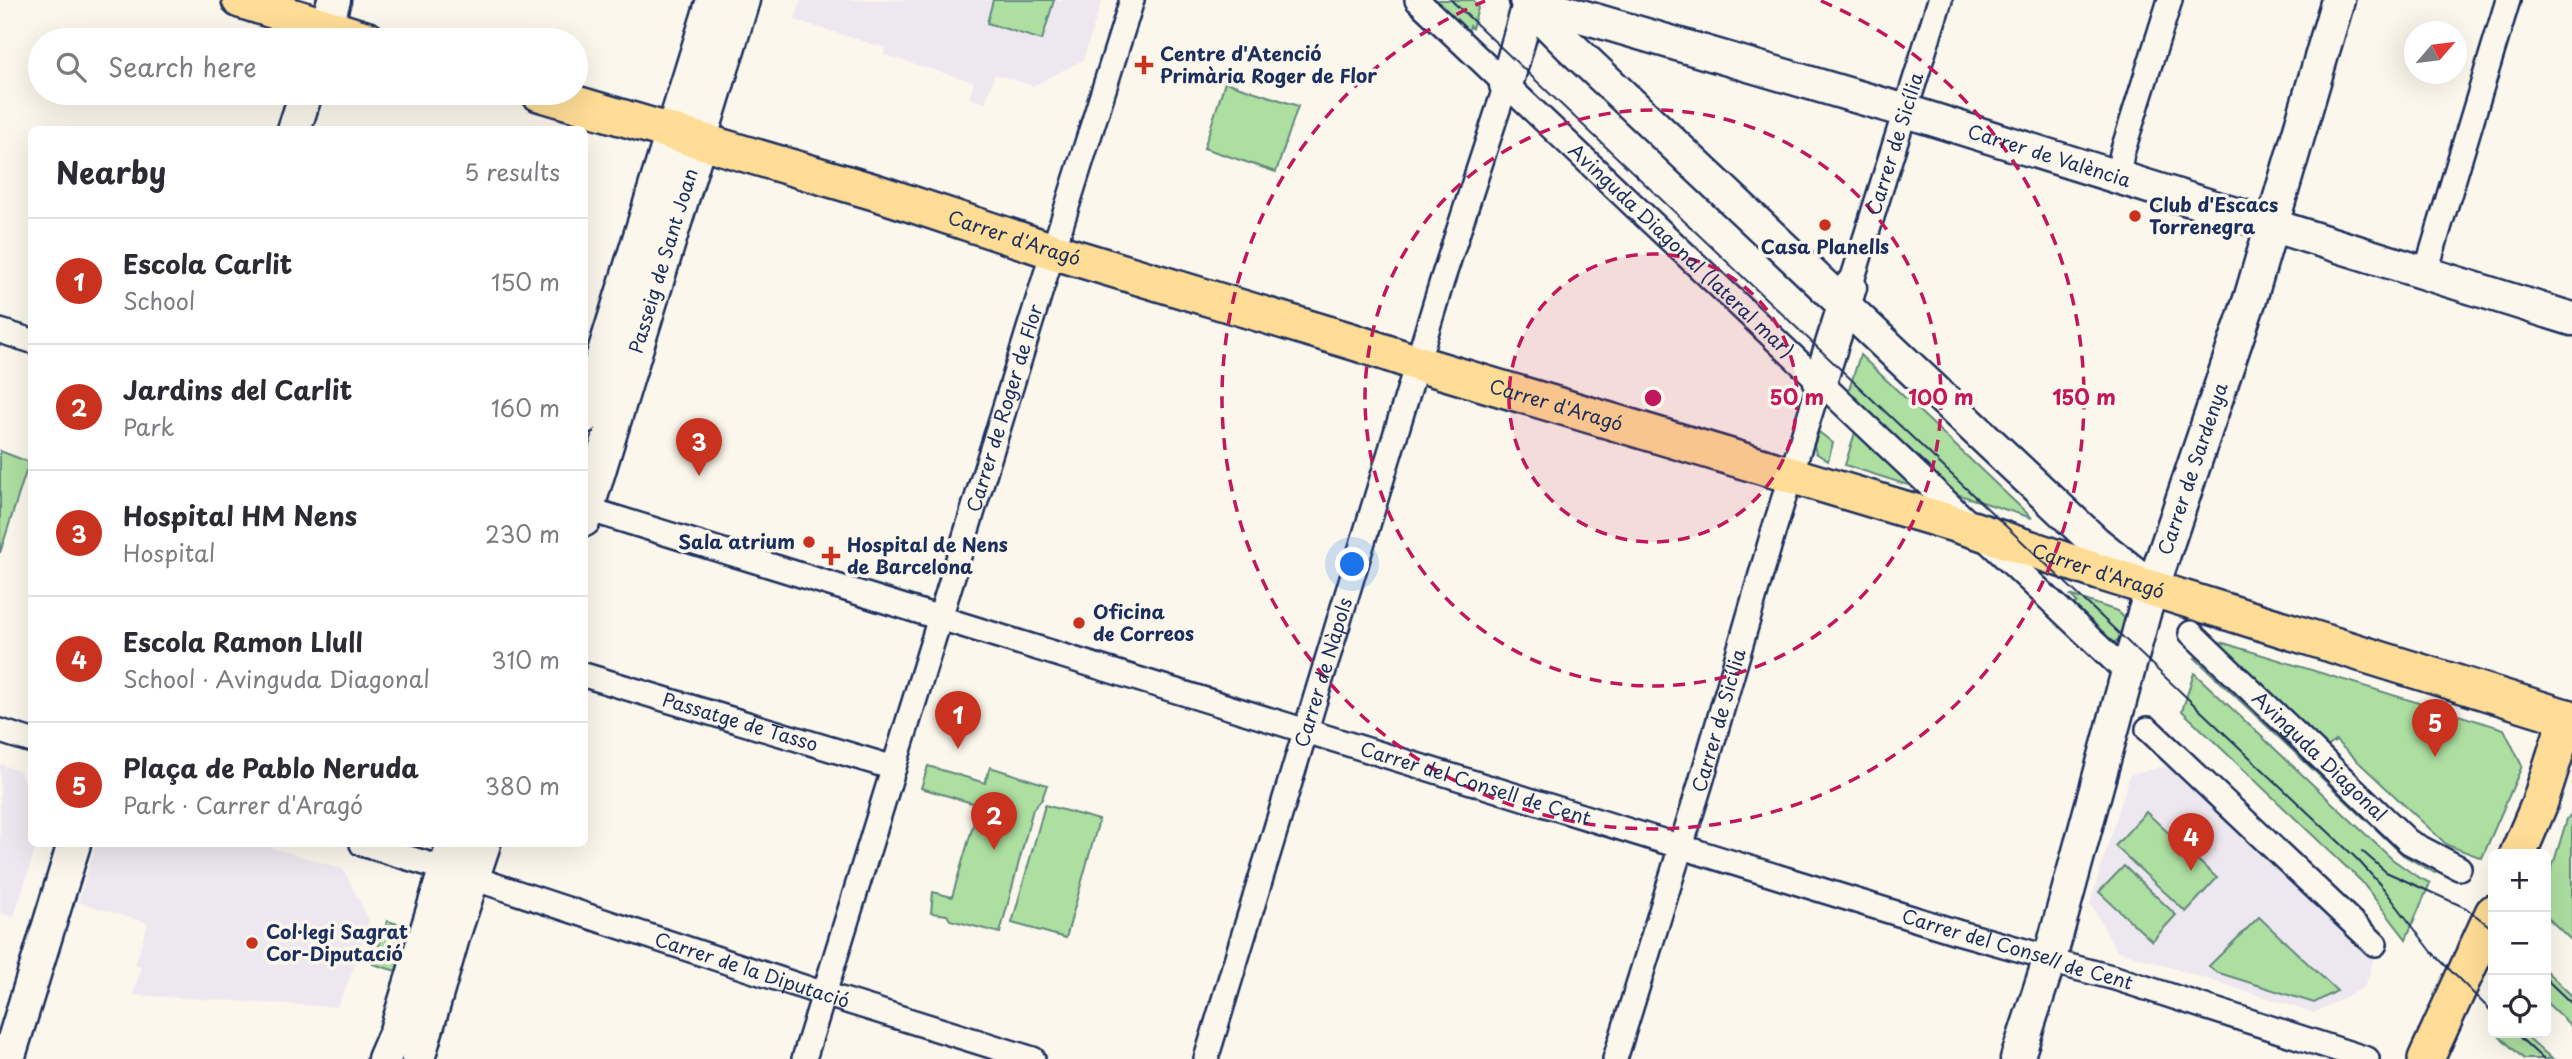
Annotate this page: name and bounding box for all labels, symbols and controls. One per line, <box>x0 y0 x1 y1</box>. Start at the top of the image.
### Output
north arrow <box>2404 21 2467 84</box>
search box <box>28 28 588 105</box>
place label: Centre d'Atenció Primària Roger de Flor <box>1160 39 1377 89</box>
text: Search here <box>108 47 257 86</box>
icon: search <box>52 48 90 86</box>
marker: Centre d'Atenció Primària Roger de Flor <box>1134 55 1154 75</box>
street label: Carrer de Sicília <box>1858 68 1930 218</box>
street label: Carrer de València <box>1965 116 2135 194</box>
street label: Avinguda Diagonal (lateral mar) <box>1563 136 1801 363</box>
text: Nearby <box>56 149 166 194</box>
text: 5 results <box>464 154 560 189</box>
street label: Passeig de Sant Joan <box>621 165 704 356</box>
place label: Club d'Escacs Torrenegra <box>2149 190 2278 240</box>
street label: Carrer d'Aragó <box>945 202 1084 272</box>
marker: Club d'Escacs Torrenegra <box>2127 208 2143 224</box>
marker: Casa Planells <box>1817 217 1833 233</box>
place label: Casa Planells <box>1761 232 1889 260</box>
text: Escola Carlit <box>123 244 292 283</box>
text: 1 <box>74 264 85 299</box>
text: 150 m <box>491 264 560 299</box>
text: School <box>123 283 195 318</box>
street label: Carrer de Roger de Flor <box>958 300 1049 515</box>
text: Jardins del Carlit <box>123 370 352 409</box>
street label: Carrer d'Aragó <box>1486 371 1627 437</box>
street label: Carrer de Sardenya <box>2150 378 2234 558</box>
text: 50 m <box>1770 380 1824 412</box>
text: 100 m <box>1908 380 1974 412</box>
text: 150 m <box>2052 380 2116 412</box>
centre of rings <box>1641 386 1665 410</box>
text: 2 <box>71 390 87 425</box>
text: 160 m <box>491 390 560 425</box>
text: Park <box>123 409 174 444</box>
pin: 3 <box>676 418 722 476</box>
text: Hospital HM Nens <box>123 496 357 535</box>
text: 3 <box>71 516 87 551</box>
text: 230 m <box>485 516 560 551</box>
place label: Sala atrium <box>678 527 795 555</box>
place label: Hospital de Nens de Barcelona <box>847 530 1008 580</box>
marker: Sala atrium <box>801 534 817 550</box>
text: Hospital <box>123 535 215 570</box>
street label: Carrer d'Aragó <box>2028 535 2168 605</box>
marker: Hospital de Nens de Barcelona <box>821 546 841 566</box>
your location <box>1335 547 1369 581</box>
street label: Carrer de Nàpols <box>1286 594 1358 750</box>
place label: Oficina de Correos <box>1093 597 1194 647</box>
marker: Oficina de Correos <box>1071 615 1087 631</box>
text: Escola Ramon Llull <box>123 622 363 661</box>
text: 4 <box>71 642 87 677</box>
text: 310 m <box>491 642 560 677</box>
street label: Carrer de Sicília <box>1684 645 1752 796</box>
text: School · Avinguda Diagonal <box>123 661 430 696</box>
street label: Passatge de Tasso <box>659 684 822 757</box>
street label: Avinguda Diagonal <box>2246 684 2394 827</box>
pin: 1 <box>935 691 981 749</box>
pin: 5 <box>2412 699 2458 757</box>
street label: Carrer del Consell de Cent <box>1357 734 1595 831</box>
text: Plaça de Pablo Neruda <box>123 748 419 787</box>
text: 5 <box>72 768 86 803</box>
text: 380 m <box>485 768 560 803</box>
text: Park · Carrer d'Aragó <box>123 787 363 822</box>
pin: 2 <box>971 792 1017 850</box>
pin: 4 <box>2168 813 2214 871</box>
map controls <box>2488 849 2551 1038</box>
button: + <box>2488 849 2551 912</box>
street label: Carrer del Consell de Cent <box>1899 901 2137 996</box>
button: − <box>2488 912 2551 975</box>
place label: Col·legi Sagrat Cor-Diputació <box>266 917 408 967</box>
street label: Carrer de la Diputació <box>651 924 853 1014</box>
marker: Col·legi Sagrat Cor-Diputació <box>244 935 260 951</box>
button: locate <box>2488 975 2551 1038</box>

